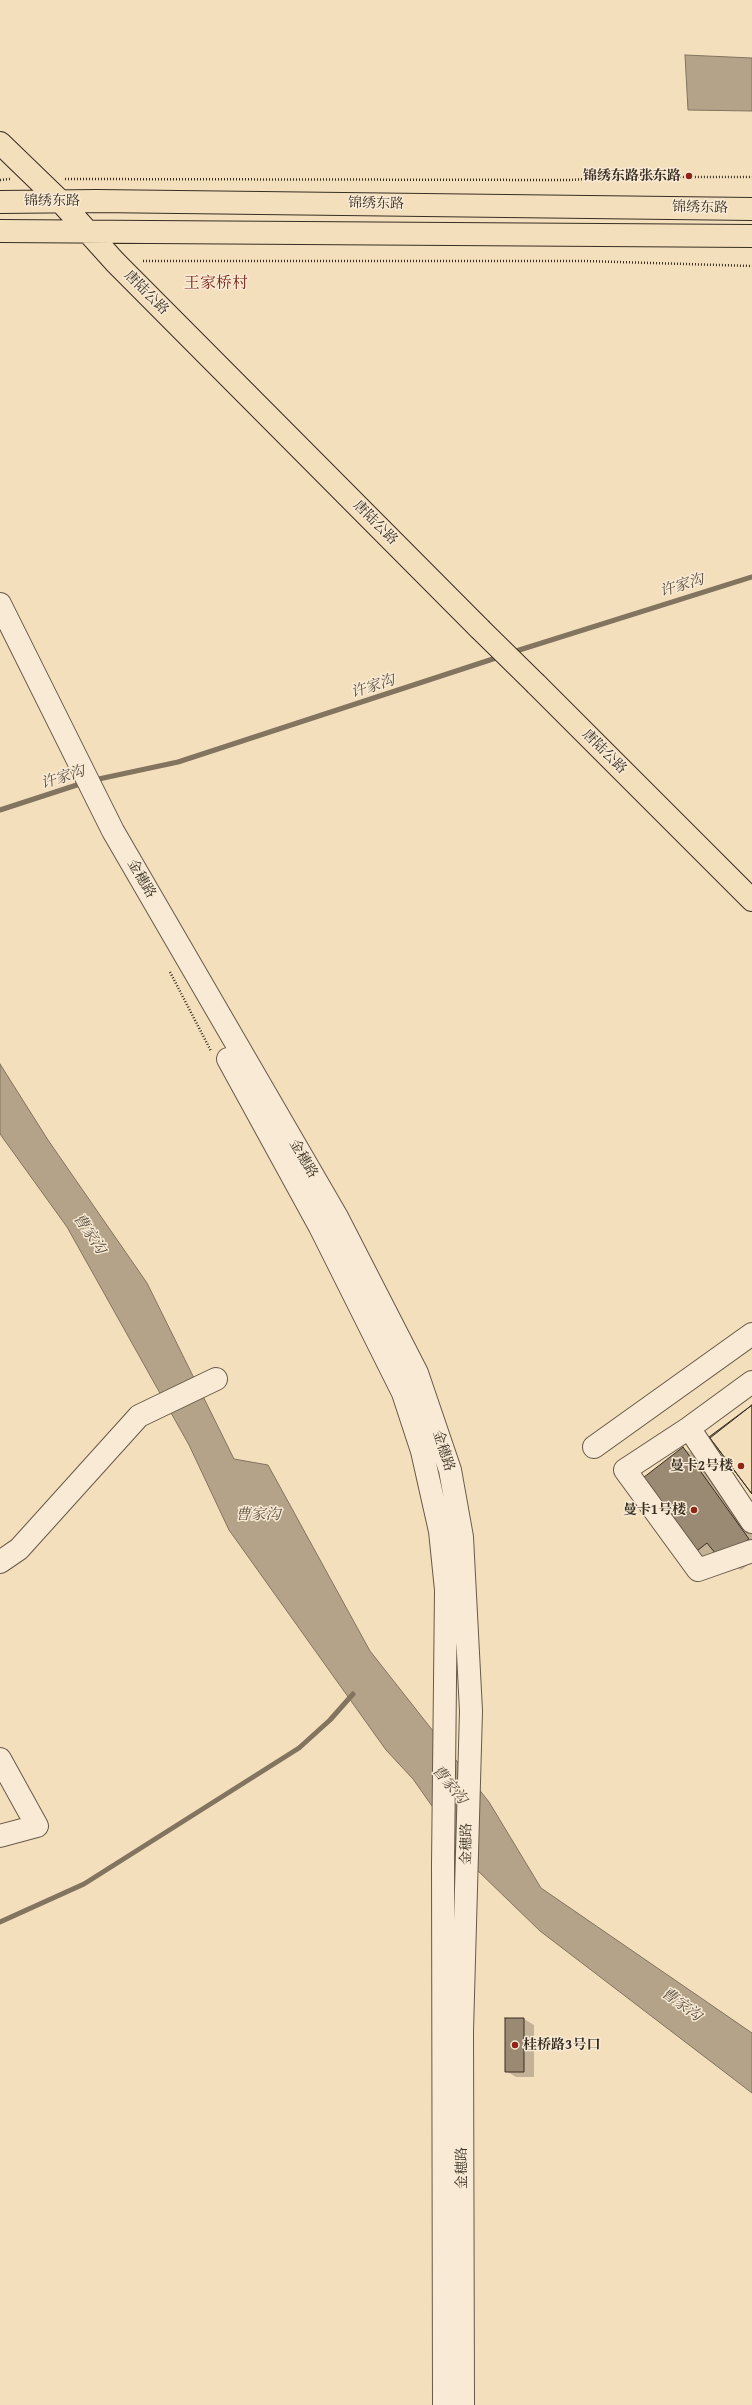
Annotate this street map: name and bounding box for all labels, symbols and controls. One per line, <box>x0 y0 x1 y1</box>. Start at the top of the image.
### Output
place label: 锦绣东路张东路 <box>583 168 681 184</box>
marker: 锦绣东路张东路 <box>684 171 694 181</box>
street label: 锦绣东路 <box>24 193 80 209</box>
street label: 锦绣东路 <box>348 195 404 213</box>
street label: 锦绣东路 <box>672 199 728 217</box>
street label: 唐陆公路 <box>120 267 172 319</box>
district label: 王家桥村 <box>184 274 248 294</box>
street label: 唐陆公路 <box>349 497 401 549</box>
water label: 许家沟 <box>658 571 706 601</box>
water label: 许家沟 <box>349 671 397 703</box>
street label: 唐陆公路 <box>578 726 630 778</box>
water label: 许家沟 <box>39 762 87 794</box>
street label: 金穗路 <box>123 857 159 901</box>
street label: 金穗路 <box>285 1137 321 1181</box>
water label: 曹家沟 <box>69 1210 109 1258</box>
street label: 金穗路 <box>429 1428 457 1474</box>
place label: 曼卡2号楼 <box>670 1458 733 1474</box>
marker: 曼卡2号楼 <box>736 1461 746 1471</box>
place label: 曼卡1号楼 <box>623 1502 686 1518</box>
marker: 曼卡1号楼 <box>689 1505 699 1515</box>
water label: 曹家沟 <box>236 1506 280 1524</box>
water label: 曹家沟 <box>428 1762 470 1808</box>
street label: 金穗路 <box>458 1823 476 1865</box>
water label: 曹家沟 <box>658 1984 704 2026</box>
place label: 桂桥路3号口 <box>523 2037 600 2053</box>
marker: 桂桥路3号口 <box>510 2040 520 2050</box>
street label: 金穗路 <box>454 2147 470 2189</box>

